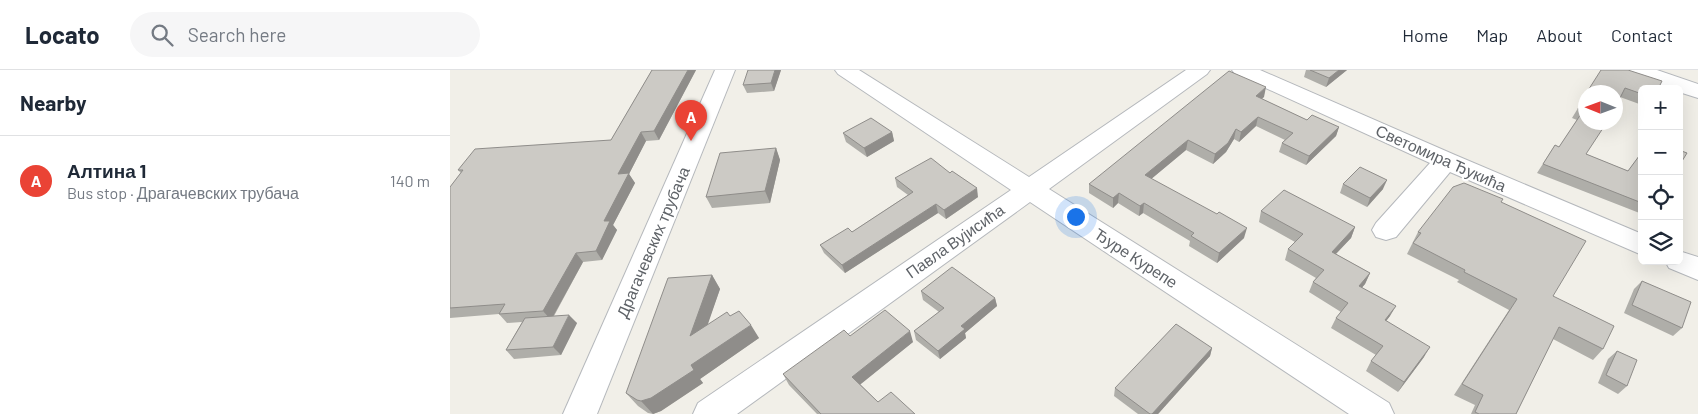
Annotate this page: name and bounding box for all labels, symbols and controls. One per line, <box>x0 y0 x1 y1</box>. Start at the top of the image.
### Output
search box <box>130 12 480 57</box>
text: Locato <box>25 20 100 49</box>
icon: search <box>148 21 176 49</box>
text: Search here <box>188 23 286 46</box>
text: Home <box>1402 24 1448 46</box>
text: Map <box>1476 24 1508 46</box>
text: About <box>1536 24 1583 46</box>
text: Contact <box>1611 24 1673 46</box>
north arrow <box>1578 85 1623 130</box>
map controls <box>1638 85 1683 265</box>
button: + <box>1638 85 1683 130</box>
text: Nearby <box>20 90 86 115</box>
pin: A <box>675 100 707 141</box>
street label: Светомира Ђукића <box>1373 120 1509 195</box>
button: − <box>1638 130 1683 175</box>
text: Алтина 1 <box>67 159 146 182</box>
street label: Драгачевских трубача <box>612 163 693 320</box>
text: A <box>31 171 41 190</box>
text: 140 m <box>390 171 430 190</box>
button: locate <box>1638 175 1683 220</box>
text: Bus stop · Драгачевских трубача <box>67 183 299 202</box>
street label: Павла Вујисића <box>902 200 1008 282</box>
your location <box>1063 204 1089 230</box>
button: layers <box>1638 220 1683 265</box>
street label: Ђуре Курепе <box>1091 224 1181 292</box>

